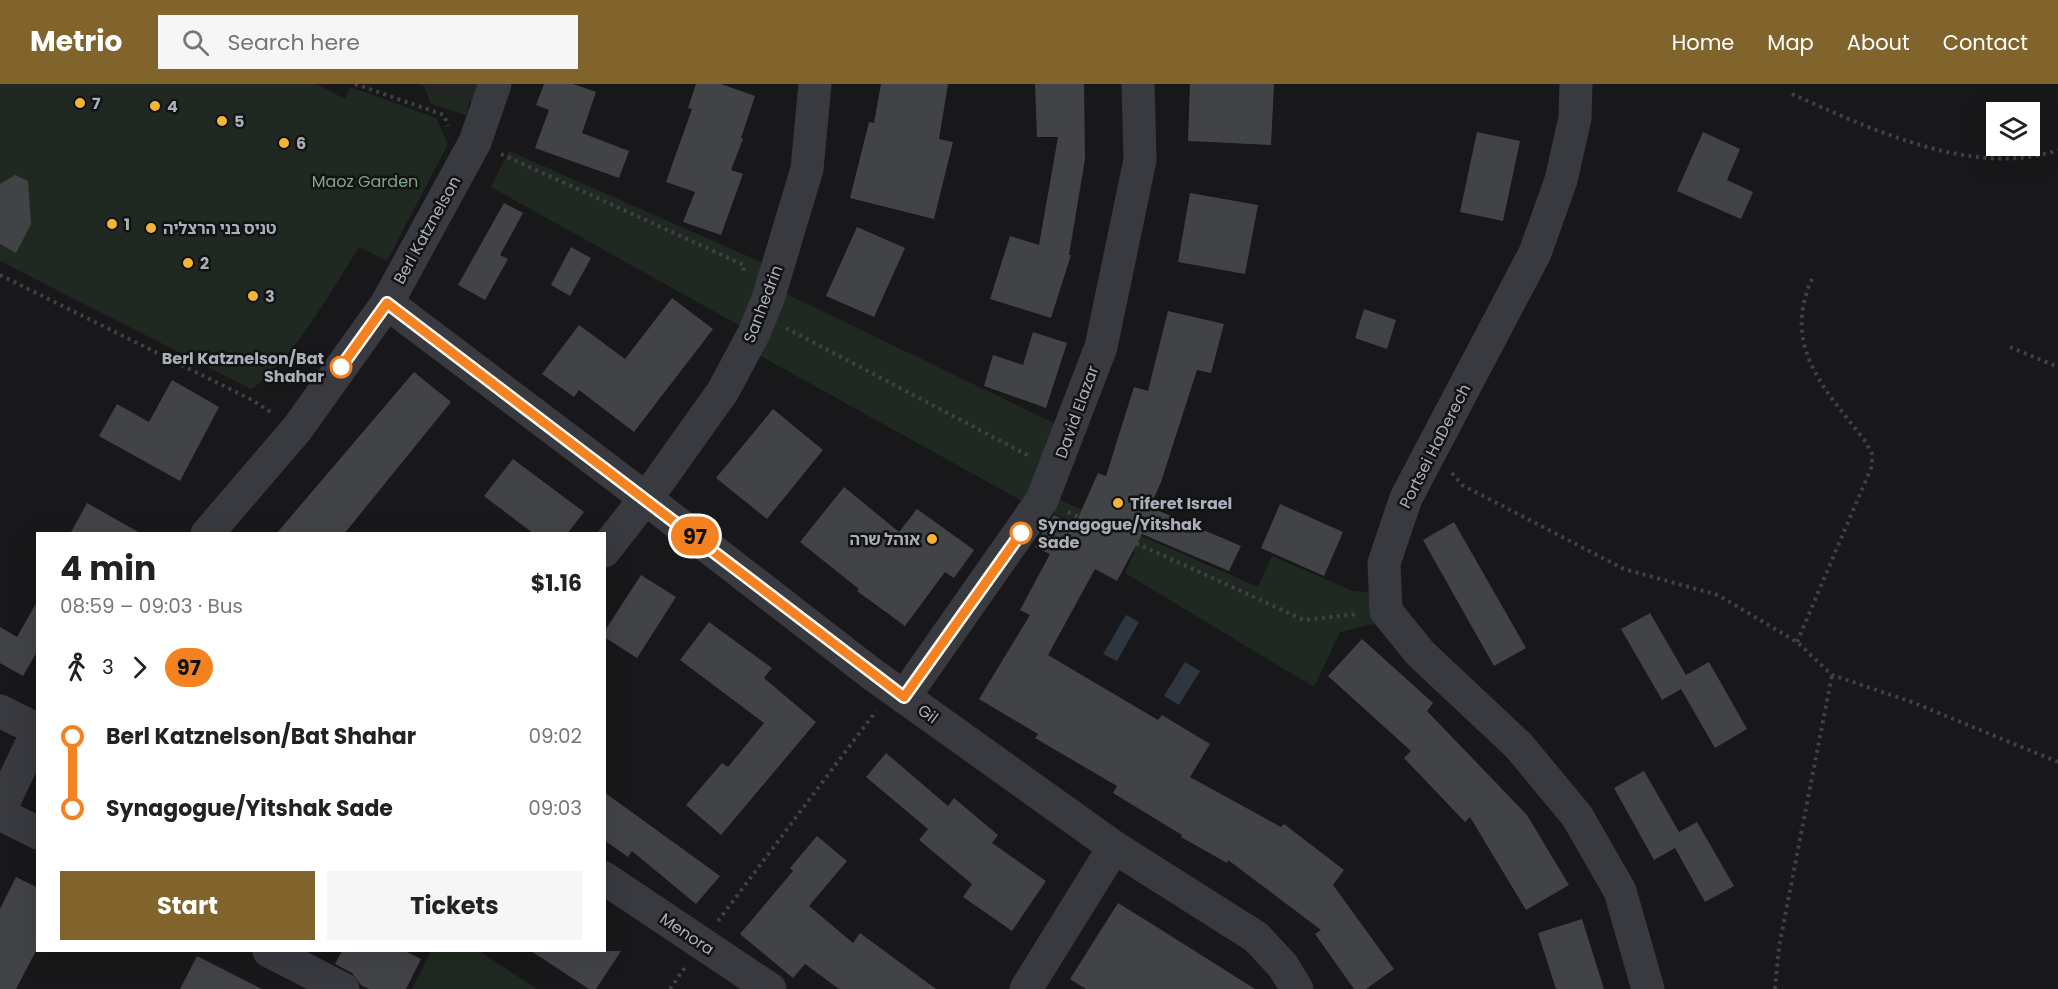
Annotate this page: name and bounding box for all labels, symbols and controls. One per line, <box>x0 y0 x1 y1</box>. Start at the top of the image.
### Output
search box <box>158 15 578 69</box>
text: Metrio <box>30 22 122 61</box>
icon: search <box>179 26 212 59</box>
text: Search here <box>227 27 360 58</box>
text: Home <box>1672 28 1734 57</box>
text: Map <box>1767 28 1814 57</box>
text: About <box>1847 28 1910 57</box>
text: Contact <box>1943 28 2028 57</box>
place label: 7 <box>92 92 101 115</box>
place label: 4 <box>167 95 178 118</box>
marker: 7 <box>73 96 87 110</box>
marker: 4 <box>148 99 162 113</box>
map controls <box>1986 102 2040 156</box>
button: layers <box>1986 102 2040 156</box>
place label: 5 <box>234 110 244 133</box>
marker: 5 <box>215 114 229 128</box>
place label: 6 <box>296 132 306 155</box>
marker: 6 <box>277 136 291 150</box>
park label: Maoz Garden <box>312 170 418 193</box>
street label: Berl Katznelson <box>388 172 466 288</box>
place label: 1 <box>124 213 130 236</box>
marker: 1 <box>105 217 119 231</box>
place label: טניס בני הרצליה <box>163 217 277 240</box>
marker: טניס בני הרצליה <box>144 221 158 235</box>
place label: 2 <box>200 252 209 275</box>
marker: 2 <box>181 256 195 270</box>
street label: Sanhedrin <box>738 262 788 346</box>
place label: 3 <box>265 285 275 308</box>
marker: 3 <box>246 289 260 303</box>
place label: Berl Katznelson/Bat Shahar <box>162 347 324 388</box>
marker: Berl Katznelson/Bat Shahar <box>330 356 352 378</box>
street label: David Elazar <box>1050 362 1104 462</box>
street label: Portsei HaDerech <box>1394 380 1476 512</box>
place label: Tiferet Israel <box>1130 492 1232 515</box>
marker: Tiferet Israel <box>1111 496 1125 510</box>
place label: Synagogue/Yitshak Sade <box>1038 513 1202 554</box>
line badge: 97 <box>668 516 722 556</box>
text: 97 <box>683 522 707 551</box>
marker: Synagogue/Yitshak Sade <box>1010 522 1032 544</box>
place label: אוהל שרה <box>849 528 920 551</box>
marker: אוהל שרה <box>925 532 939 546</box>
text: 4 min <box>60 545 156 592</box>
text: $1.16 <box>531 568 582 599</box>
text: 08:59 – 09:03 · Bus <box>60 592 243 620</box>
icon: walk <box>60 651 93 684</box>
icon: forward <box>123 651 156 684</box>
text: 3 <box>102 653 114 681</box>
text: 97 <box>177 653 201 682</box>
street label: Gil <box>913 699 943 729</box>
text: Berl Katznelson/Bat Shahar <box>106 721 416 752</box>
text: 09:02 <box>529 722 582 750</box>
text: Synagogue/Yitshak Sade <box>106 793 393 824</box>
text: 09:03 <box>528 794 582 822</box>
button: Start <box>60 871 315 940</box>
button: Tickets <box>327 871 582 940</box>
street label: Menora <box>655 907 719 961</box>

